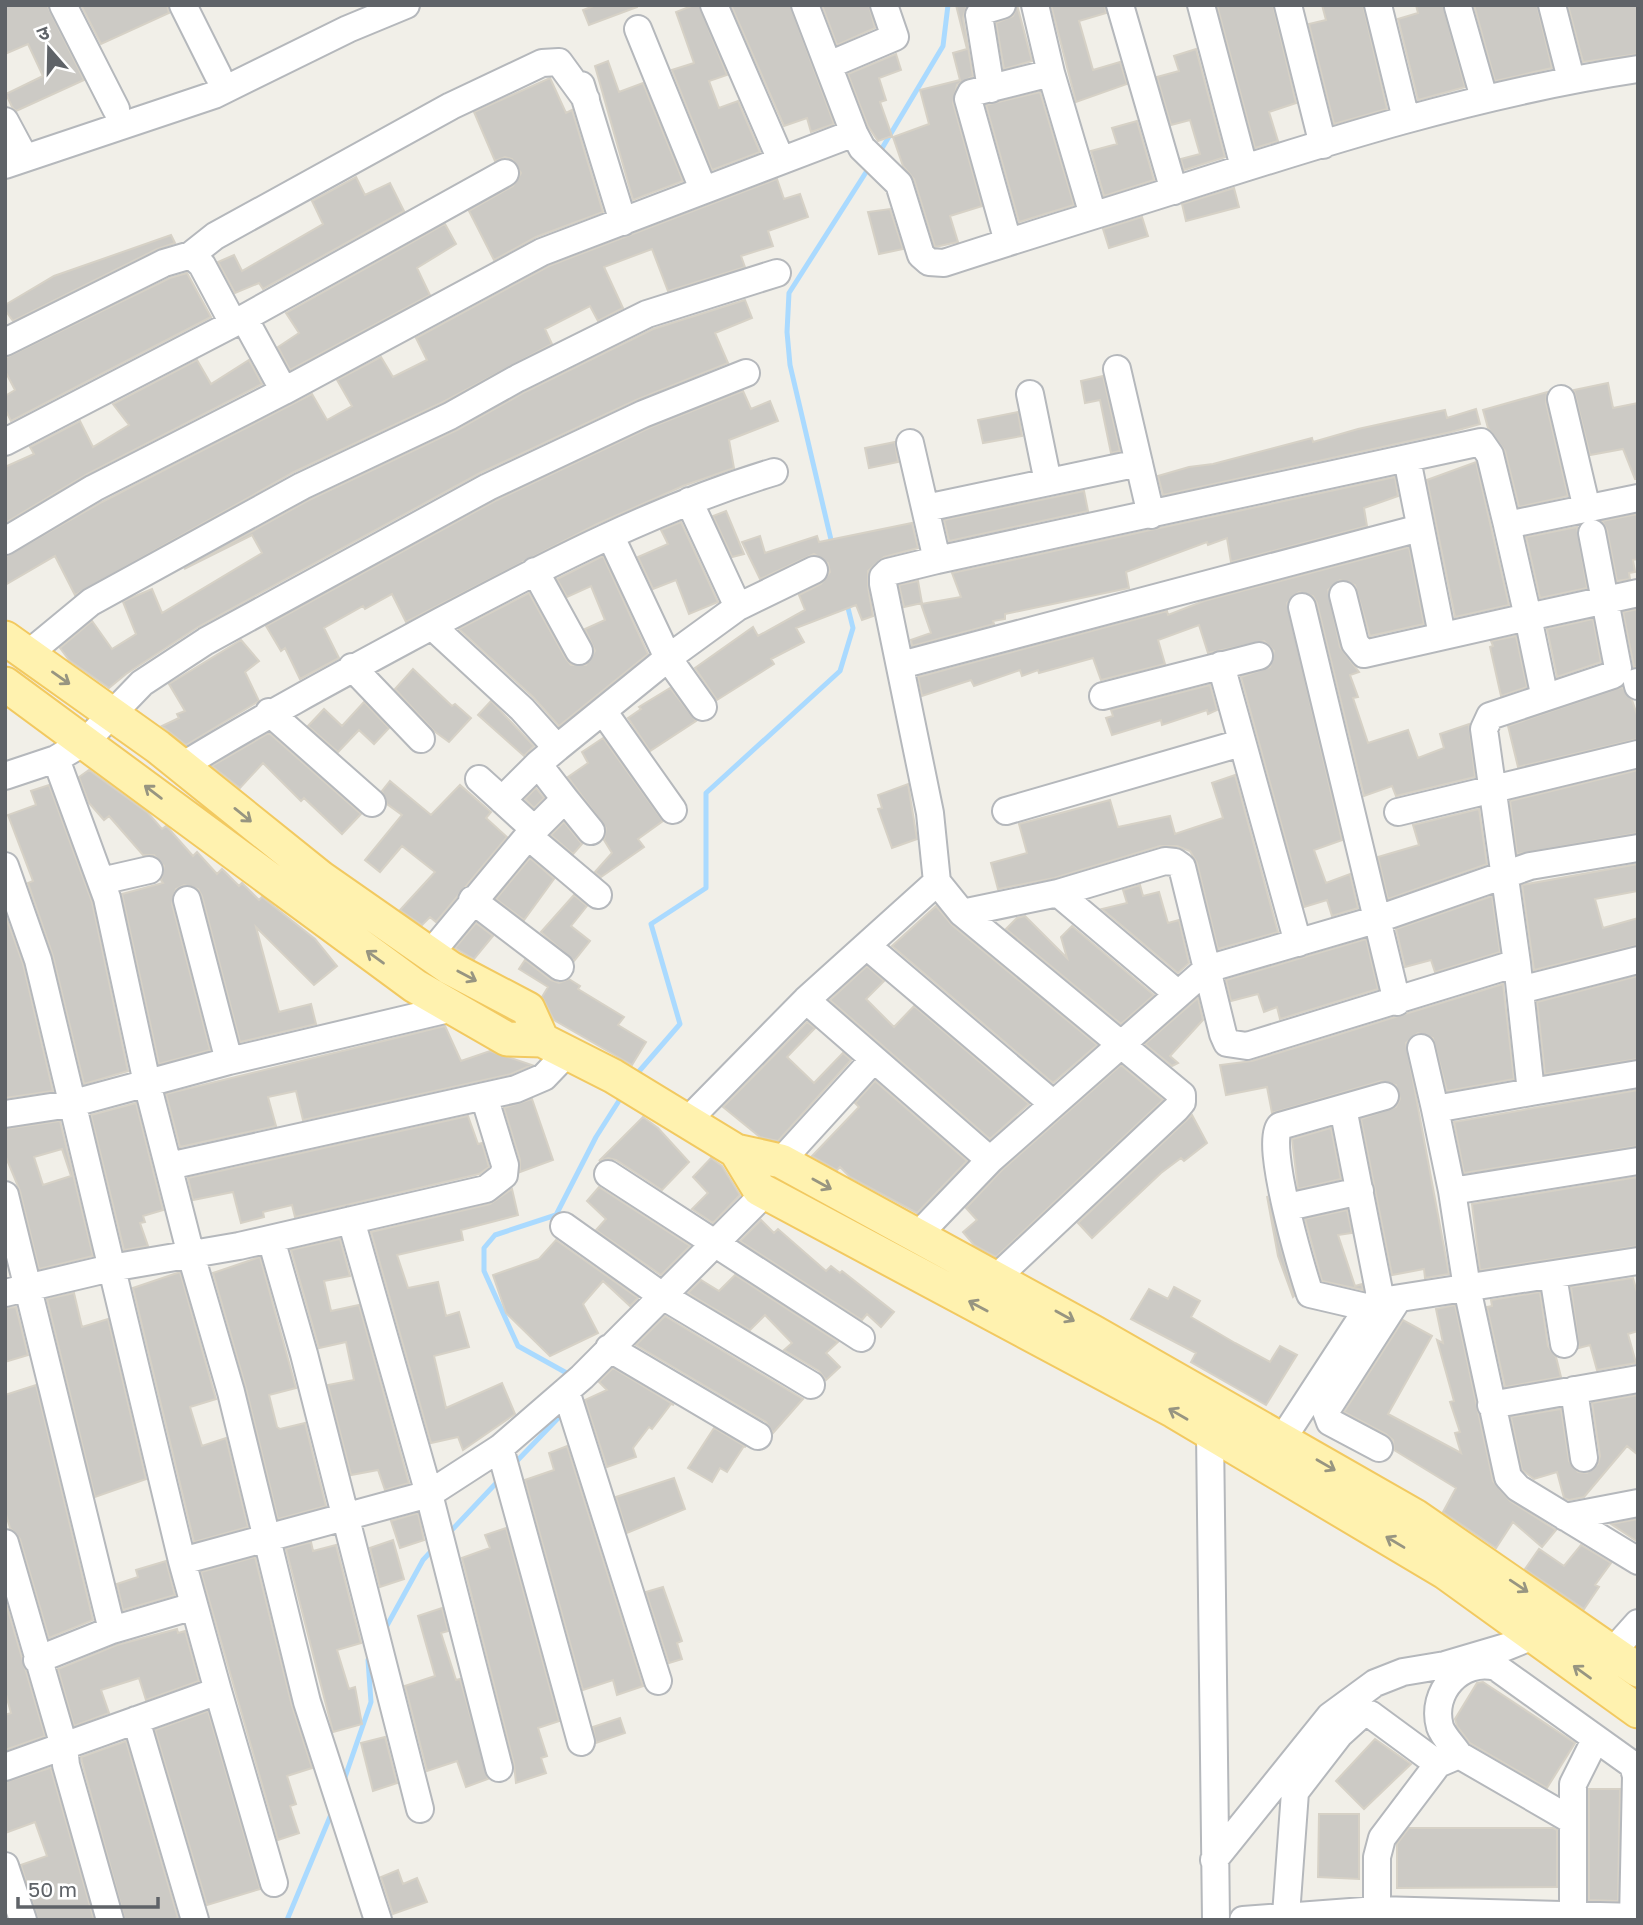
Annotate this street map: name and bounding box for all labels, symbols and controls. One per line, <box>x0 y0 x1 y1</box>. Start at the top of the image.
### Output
north arrow <box>14 14 84 84</box>
text: उ <box>34 20 53 45</box>
one-way arrow <box>51 671 70 685</box>
one-way arrow <box>144 784 163 799</box>
one-way arrow <box>233 807 251 822</box>
one-way arrow <box>366 950 385 964</box>
one-way arrow <box>456 970 476 984</box>
one-way arrow <box>811 1178 832 1191</box>
one-way arrow <box>968 1299 989 1312</box>
one-way arrow <box>1054 1310 1074 1324</box>
one-way arrow <box>1169 1407 1189 1421</box>
one-way arrow <box>1316 1458 1336 1472</box>
one-way arrow <box>1386 1535 1406 1549</box>
one-way arrow <box>1509 1579 1528 1593</box>
one-way arrow <box>1573 1664 1592 1679</box>
scale bar <box>18 1866 158 1910</box>
text: 50 m <box>28 1876 77 1902</box>

